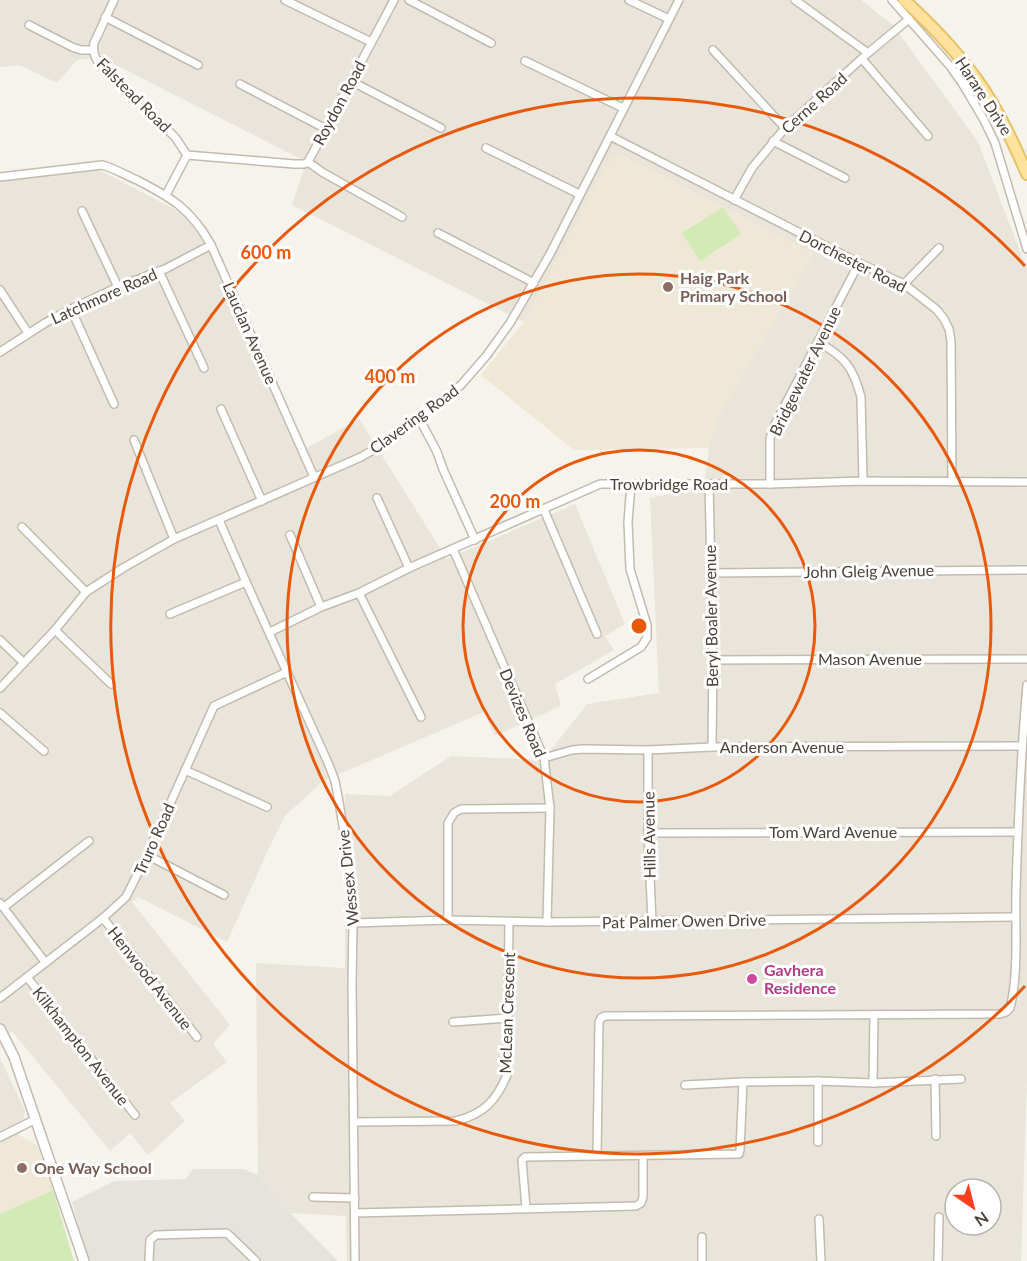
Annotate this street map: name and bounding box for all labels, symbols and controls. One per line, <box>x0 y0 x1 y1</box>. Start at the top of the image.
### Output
street label: Harare Drive <box>952 53 1017 139</box>
street label: Falstead Road <box>93 54 175 136</box>
street label: Roydon Road <box>308 57 369 148</box>
street label: Cerne Road <box>777 68 850 137</box>
street label: Dorchester Road <box>796 225 910 296</box>
text: 600 m <box>241 241 291 263</box>
street label: Latchmore Road <box>48 264 160 327</box>
place label: Haig Park Primary School <box>680 268 787 305</box>
street label: Lauclan Avenue <box>219 279 281 387</box>
marker: Haig Park Primary School <box>661 280 675 294</box>
street label: Bridgewater Avenue <box>765 303 844 439</box>
text: 400 m <box>365 365 415 387</box>
street label: Clavering Road <box>366 380 462 457</box>
street label: Trowbridge Road <box>610 474 728 493</box>
text: 200 m <box>490 490 540 512</box>
street label: Beryl Boaler Avenue <box>700 545 721 687</box>
street label: John Gleig Avenue <box>804 560 934 581</box>
centre of rings <box>629 616 649 636</box>
street label: Mason Avenue <box>818 649 922 668</box>
street label: Devizes Road <box>496 666 551 760</box>
street label: Anderson Avenue <box>720 737 844 756</box>
street label: Hills Avenue <box>638 791 659 879</box>
street label: Truro Road <box>129 800 178 878</box>
street label: Tom Ward Avenue <box>769 822 897 841</box>
street label: Wessex Drive <box>333 829 362 927</box>
street label: Pat Palmer Owen Drive <box>602 910 766 931</box>
street label: Henwood Avenue <box>104 922 196 1033</box>
street label: McLean Crescent <box>495 952 518 1074</box>
place label: Gavhera Residence <box>764 960 837 997</box>
marker: Gavhera Residence <box>745 972 759 986</box>
street label: Kilkhampton Avenue <box>29 983 134 1109</box>
place label: One Way School <box>34 1158 152 1177</box>
marker: One Way School <box>15 1161 29 1175</box>
north arrow <box>943 1177 1003 1237</box>
text: N <box>971 1208 992 1231</box>

